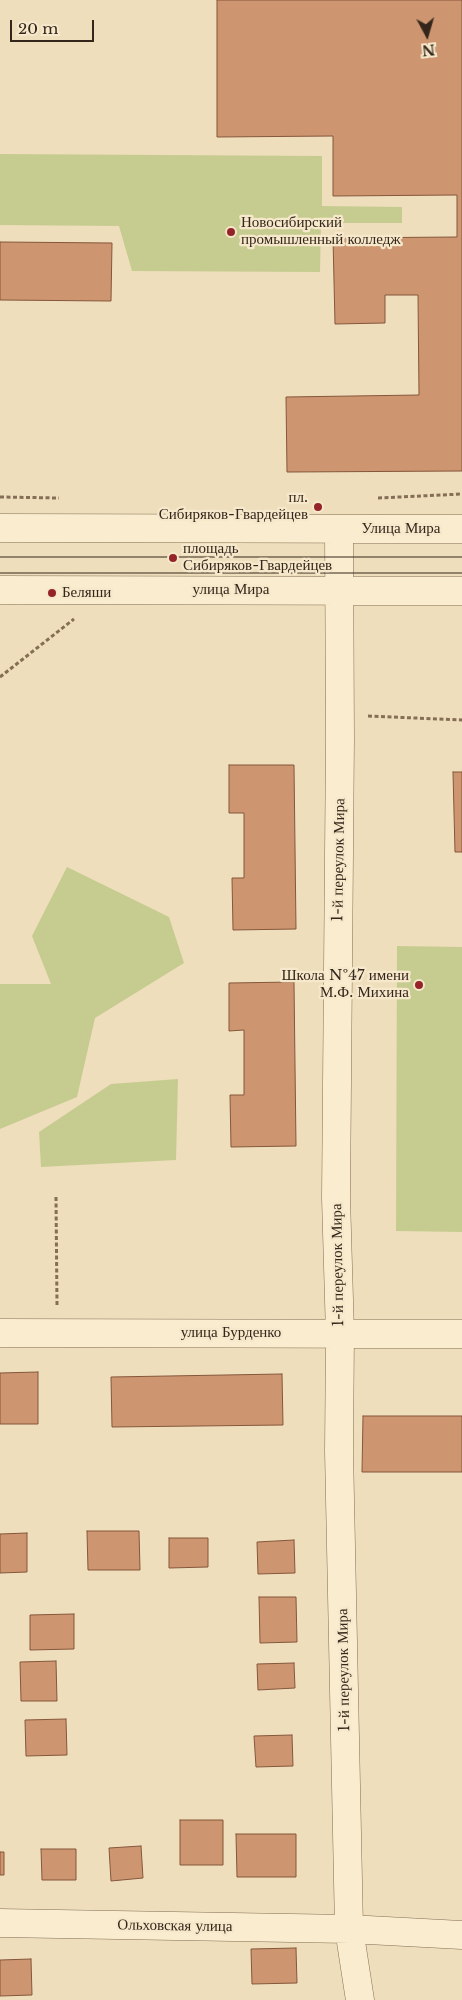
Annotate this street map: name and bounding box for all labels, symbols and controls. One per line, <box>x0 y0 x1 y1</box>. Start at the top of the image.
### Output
scale bar <box>12 10 96 42</box>
north arrow <box>402 10 452 60</box>
text: 20 m <box>18 19 58 38</box>
text: N <box>421 40 436 60</box>
place label: Новосибирский промышленный колледж <box>241 214 401 249</box>
marker: Новосибирский промышленный колледж <box>225 226 237 238</box>
place label: пл. Сибиряков-Гвардейцев <box>159 489 308 524</box>
marker: пл. Сибиряков-Гвардейцев <box>312 501 324 513</box>
street label: Улица Мира <box>362 520 440 538</box>
place label: площадь Сибиряков-Гвардейцев <box>183 540 332 575</box>
marker: площадь Сибиряков-Гвардейцев <box>167 552 179 564</box>
street label: улица Мира <box>193 581 269 599</box>
place label: Беляши <box>62 584 111 602</box>
marker: Беляши <box>46 587 58 599</box>
street label: 1-й переулок Мира <box>329 798 349 922</box>
place label: Школа №47 имени М.Ф. Михина <box>281 967 409 1002</box>
marker: Школа №47 имени М.Ф. Михина <box>413 979 425 991</box>
street label: 1-й переулок Мира <box>328 1203 348 1327</box>
street label: улица Бурденко <box>181 1324 281 1342</box>
street label: 1-й переулок Мира <box>334 1608 354 1732</box>
street label: Ольховская улица <box>117 1916 233 1936</box>

